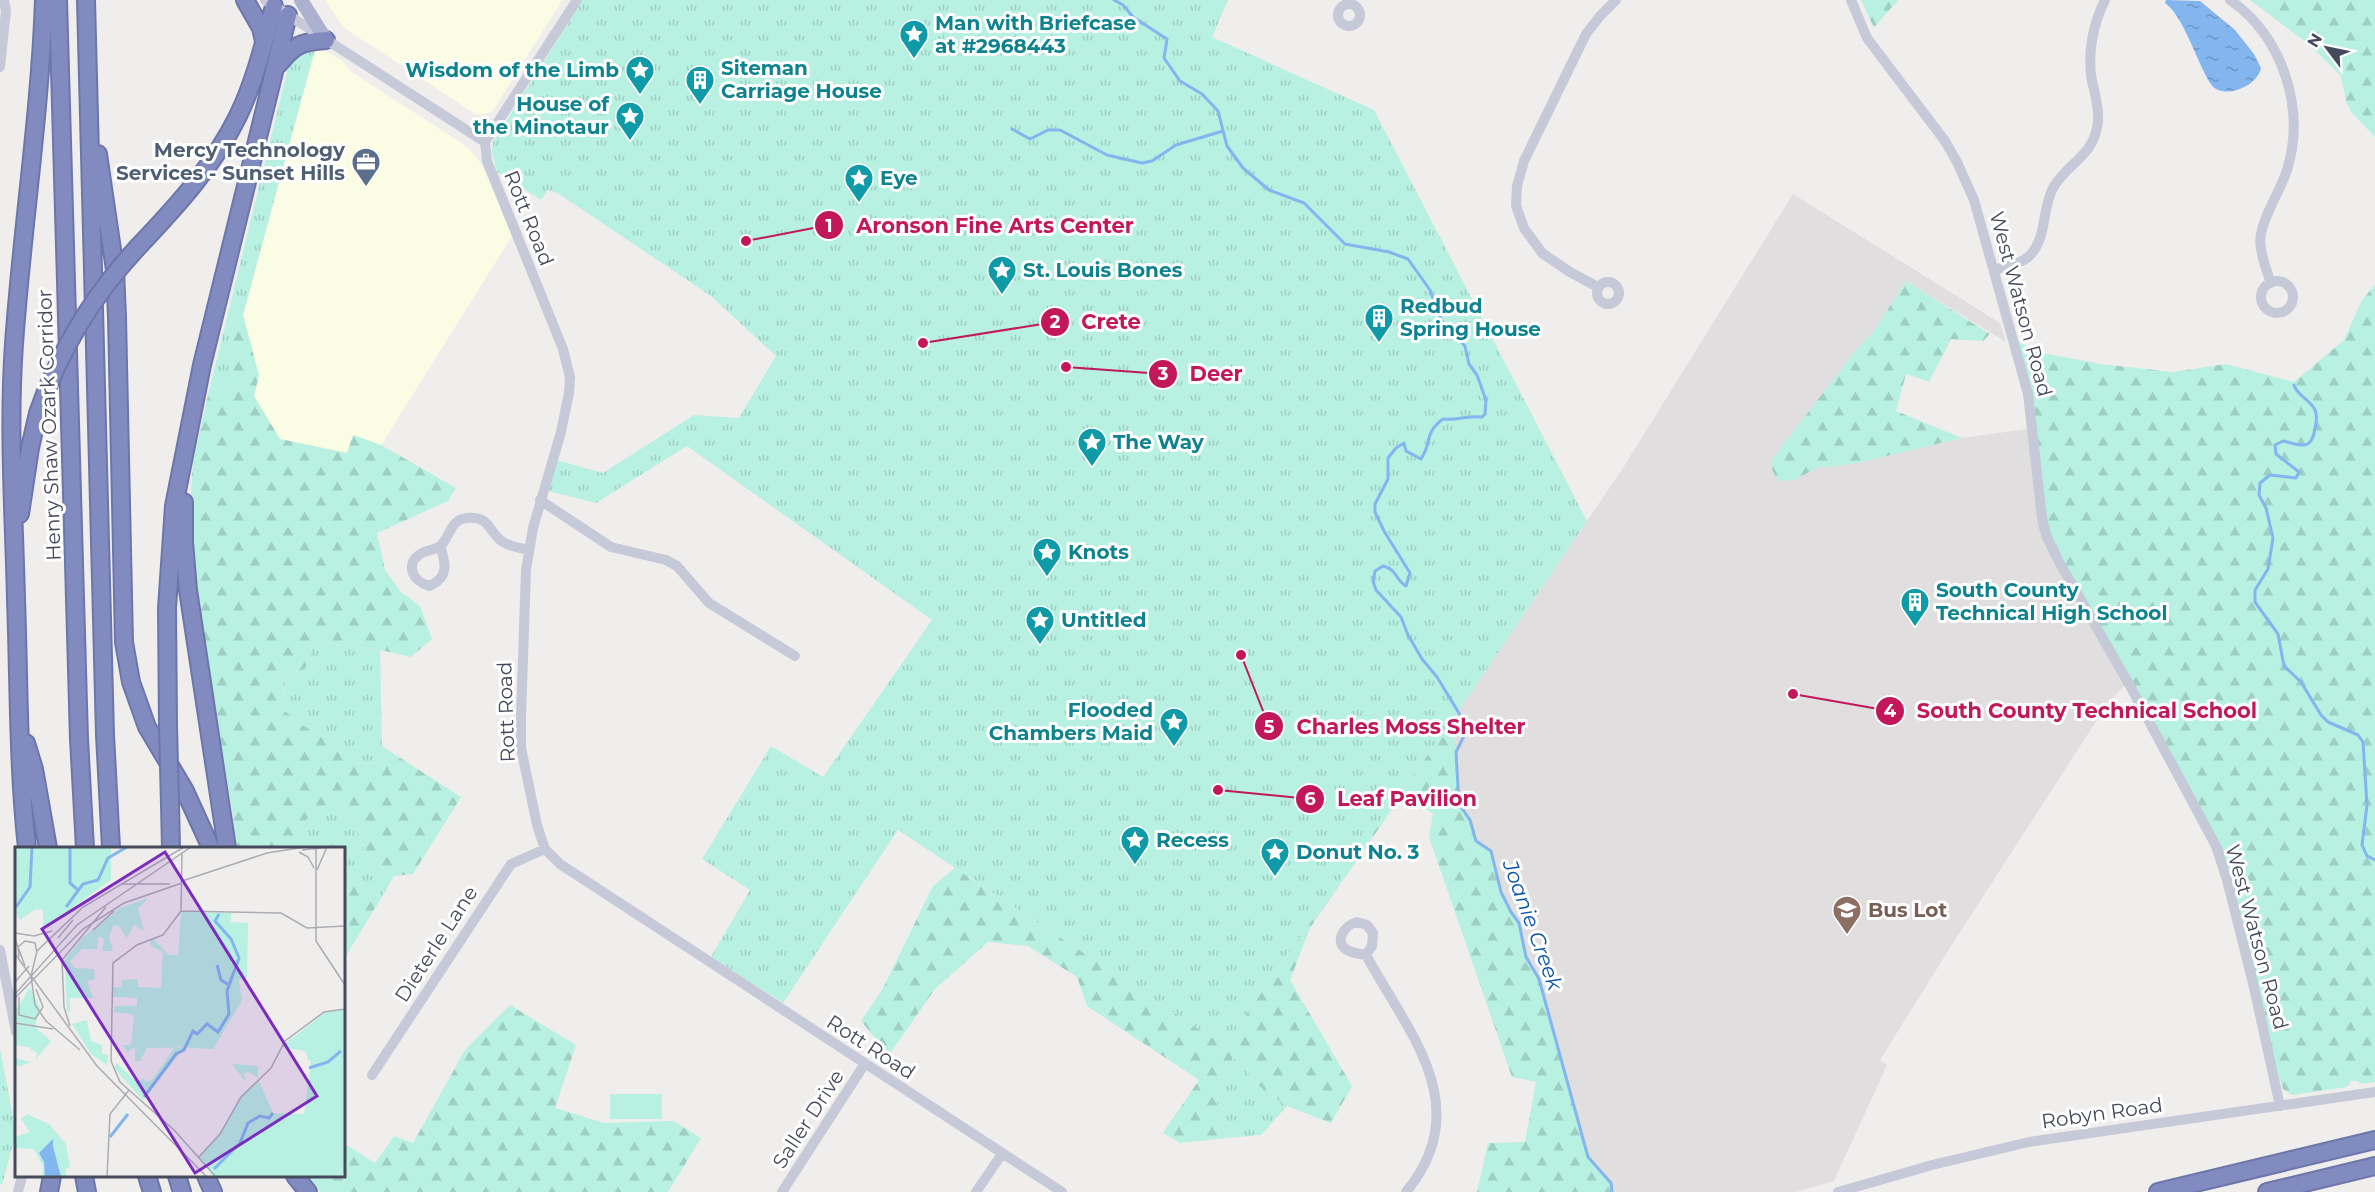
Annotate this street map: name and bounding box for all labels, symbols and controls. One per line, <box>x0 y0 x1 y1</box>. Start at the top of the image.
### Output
place label: Man with Briefcase at #2968443 <box>935 11 1136 58</box>
place icon: Man with Briefcase at #2968443 <box>898 18 930 60</box>
north arrow <box>2297 18 2357 78</box>
text: N <box>2303 30 2326 51</box>
place icon: Wisdom of the Limb <box>624 54 656 96</box>
place label: Siteman Carriage House <box>721 56 882 103</box>
place label: Wisdom of the Limb <box>405 58 619 82</box>
building icon: Siteman Carriage House <box>684 64 716 106</box>
place label: House of the Minotaur <box>473 92 610 139</box>
place icon: House of the Minotaur <box>614 100 646 142</box>
place label: Mercy Technology Services - Sunset Hills <box>116 138 346 185</box>
office icon: Mercy Technology Services - Sunset Hills <box>350 146 382 188</box>
place icon: Eye <box>843 162 875 204</box>
place label: Eye <box>880 166 918 190</box>
street label: Rott Road <box>499 167 559 269</box>
callout: Aronson Fine Arts Center <box>814 206 1145 245</box>
street label: West Watson Road <box>1985 209 2057 399</box>
text: Aronson Fine Arts Center <box>855 213 1134 238</box>
text: 1 <box>825 215 833 237</box>
place icon: St. Louis Bones <box>986 254 1018 296</box>
place label: St. Louis Bones <box>1023 258 1183 282</box>
street label: Henry Shaw Ozark Corridor <box>32 289 66 561</box>
place label: Redbud Spring House <box>1400 294 1541 341</box>
callout: Crete <box>1040 302 1153 341</box>
building icon: Redbud Spring House <box>1363 302 1395 344</box>
text: Crete <box>1081 309 1141 334</box>
text: 2 <box>1050 311 1061 333</box>
callout: Deer <box>1148 354 1255 393</box>
text: Deer <box>1190 361 1242 386</box>
text: 3 <box>1157 363 1169 385</box>
place icon: The Way <box>1076 426 1108 468</box>
place label: The Way <box>1113 430 1205 454</box>
place icon: Knots <box>1031 536 1063 578</box>
place label: Knots <box>1068 540 1129 564</box>
place label: South County Technical High School <box>1936 578 2167 625</box>
building icon: South County Technical High School <box>1899 586 1931 628</box>
place icon: Untitled <box>1024 604 1056 646</box>
place label: Untitled <box>1061 608 1146 632</box>
street label: Rott Road <box>492 661 520 763</box>
callout: South County Technical School <box>1875 691 2269 730</box>
place label: Flooded Chambers Maid <box>989 698 1153 745</box>
text: South County Technical School <box>1917 698 2257 723</box>
text: 4 <box>1884 700 1897 722</box>
place icon: Flooded Chambers Maid <box>1158 706 1190 748</box>
callout: Charles Moss Shelter <box>1254 707 1537 746</box>
text: Charles Moss Shelter <box>1296 714 1526 739</box>
text: 5 <box>1264 716 1275 738</box>
callout: Leaf Pavilion <box>1295 779 1490 818</box>
text: Leaf Pavilion <box>1337 786 1477 811</box>
text: 6 <box>1304 788 1316 810</box>
place icon: Recess <box>1119 824 1151 866</box>
place label: Recess <box>1156 828 1229 852</box>
place icon: Donut No. 3 <box>1259 836 1291 878</box>
place label: Donut No. 3 <box>1296 840 1420 864</box>
street label: West Watson Road <box>2221 842 2293 1032</box>
inset map <box>15 847 345 1177</box>
water label: Joanie Creek <box>1498 856 1569 995</box>
street label: Dieterle Lane <box>390 881 482 1007</box>
school or university icon: Bus Lot <box>1831 894 1863 936</box>
place label: Bus Lot <box>1868 898 1947 922</box>
street label: Rott Road <box>822 1010 920 1084</box>
street label: Saller Drive <box>767 1065 849 1173</box>
street label: Robyn Road <box>2040 1093 2164 1133</box>

